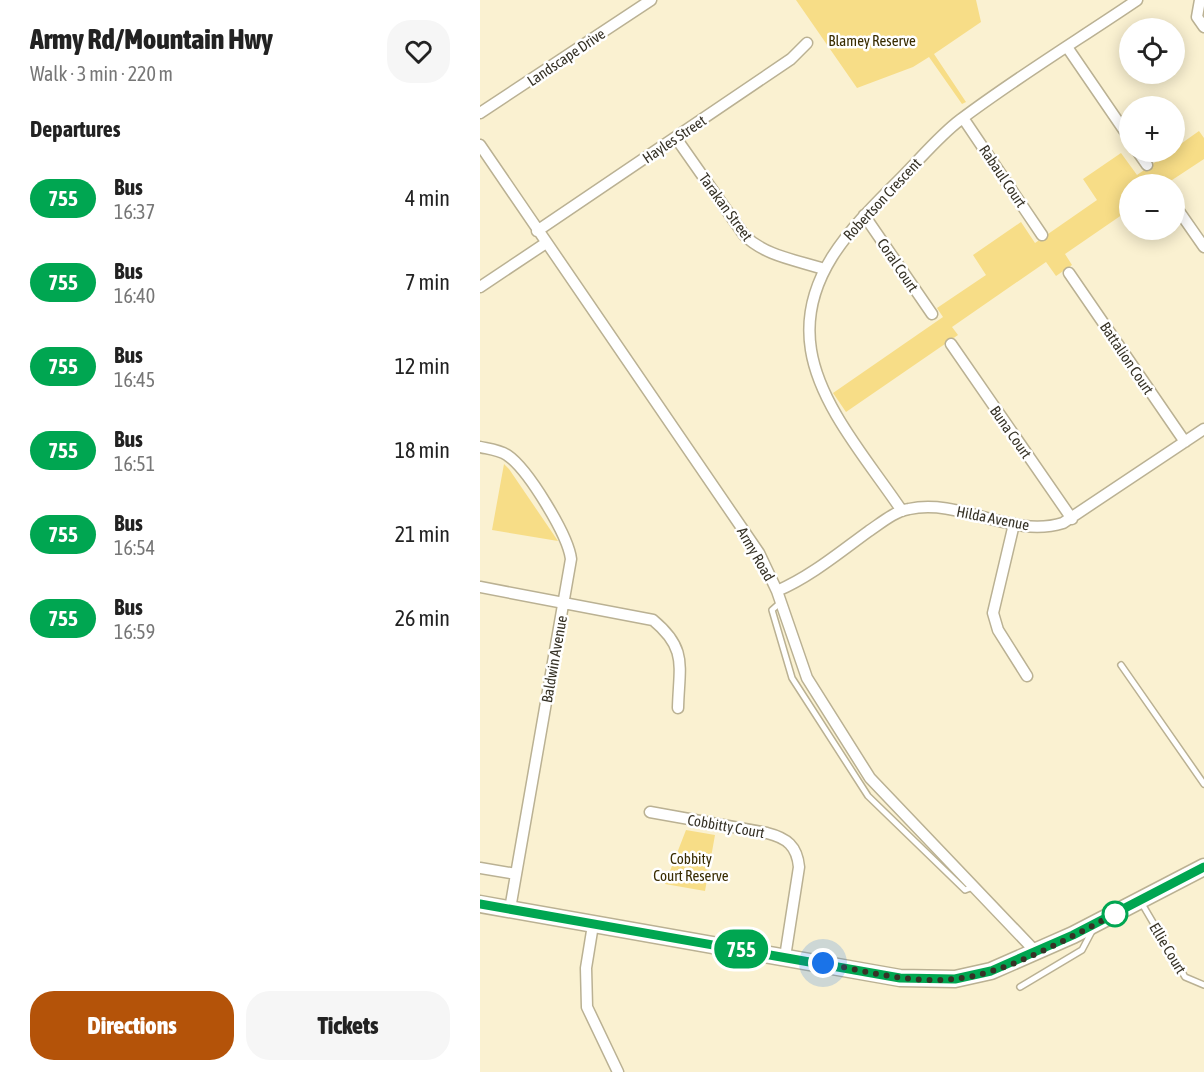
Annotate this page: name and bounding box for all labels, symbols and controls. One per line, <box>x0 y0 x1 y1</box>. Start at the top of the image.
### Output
map controls <box>1119 18 1185 240</box>
button: locate <box>1119 18 1185 84</box>
button: heart <box>387 20 450 83</box>
text: Army Rd/Mountain Hwy <box>30 23 273 55</box>
street label: Landscape Drive <box>524 25 608 89</box>
park label: Blamey Reserve <box>828 32 916 49</box>
text: Walk · 3 min · 220 m <box>30 62 173 85</box>
button: + <box>1119 96 1185 162</box>
street label: Hayles Street <box>639 112 709 166</box>
text: Departures <box>30 116 120 142</box>
street label: Rabaul Court <box>976 142 1030 210</box>
street label: Robertson Crescent <box>840 154 924 244</box>
street label: Tarakan Street <box>696 170 756 244</box>
text: Bus <box>114 174 143 200</box>
button: − <box>1119 174 1185 240</box>
text: 4 min <box>405 185 450 211</box>
text: 755 <box>48 186 78 210</box>
text: 16:37 <box>114 200 155 223</box>
street label: Coral Court <box>874 235 922 295</box>
text: Bus <box>114 258 143 284</box>
text: 7 min <box>405 269 450 295</box>
text: 755 <box>48 270 78 294</box>
text: 16:40 <box>114 284 155 307</box>
street label: Battalion Court <box>1097 319 1157 397</box>
text: Bus <box>114 342 143 368</box>
text: 12 min <box>395 353 450 379</box>
text: 755 <box>48 354 78 378</box>
text: 16:45 <box>114 368 155 391</box>
street label: Buna Court <box>987 402 1035 462</box>
text: Bus <box>114 426 143 452</box>
text: 18 min <box>395 437 450 463</box>
text: 755 <box>48 438 78 462</box>
text: 16:51 <box>114 452 155 475</box>
street label: Hilda Avenue <box>955 503 1031 533</box>
text: Bus <box>114 510 143 536</box>
text: 21 min <box>395 521 450 547</box>
text: 755 <box>48 522 78 546</box>
street label: Army Road <box>734 524 778 584</box>
text: 16:54 <box>114 536 155 559</box>
text: Bus <box>114 594 143 620</box>
text: 26 min <box>395 605 450 631</box>
text: 755 <box>48 606 78 630</box>
street label: Baldwin Avenue <box>538 614 570 704</box>
text: 16:59 <box>114 620 155 643</box>
street label: Cobbitty Court <box>686 811 766 841</box>
park label: Cobbity Court Reserve <box>653 850 729 884</box>
unlabelled marker <box>1102 901 1128 927</box>
street label: Ellie Court <box>1146 919 1190 977</box>
line badge: 755 <box>706 930 776 968</box>
text: 755 <box>726 937 756 961</box>
your location <box>808 948 838 978</box>
button: Directions <box>30 991 234 1060</box>
button: Tickets <box>246 991 450 1060</box>

